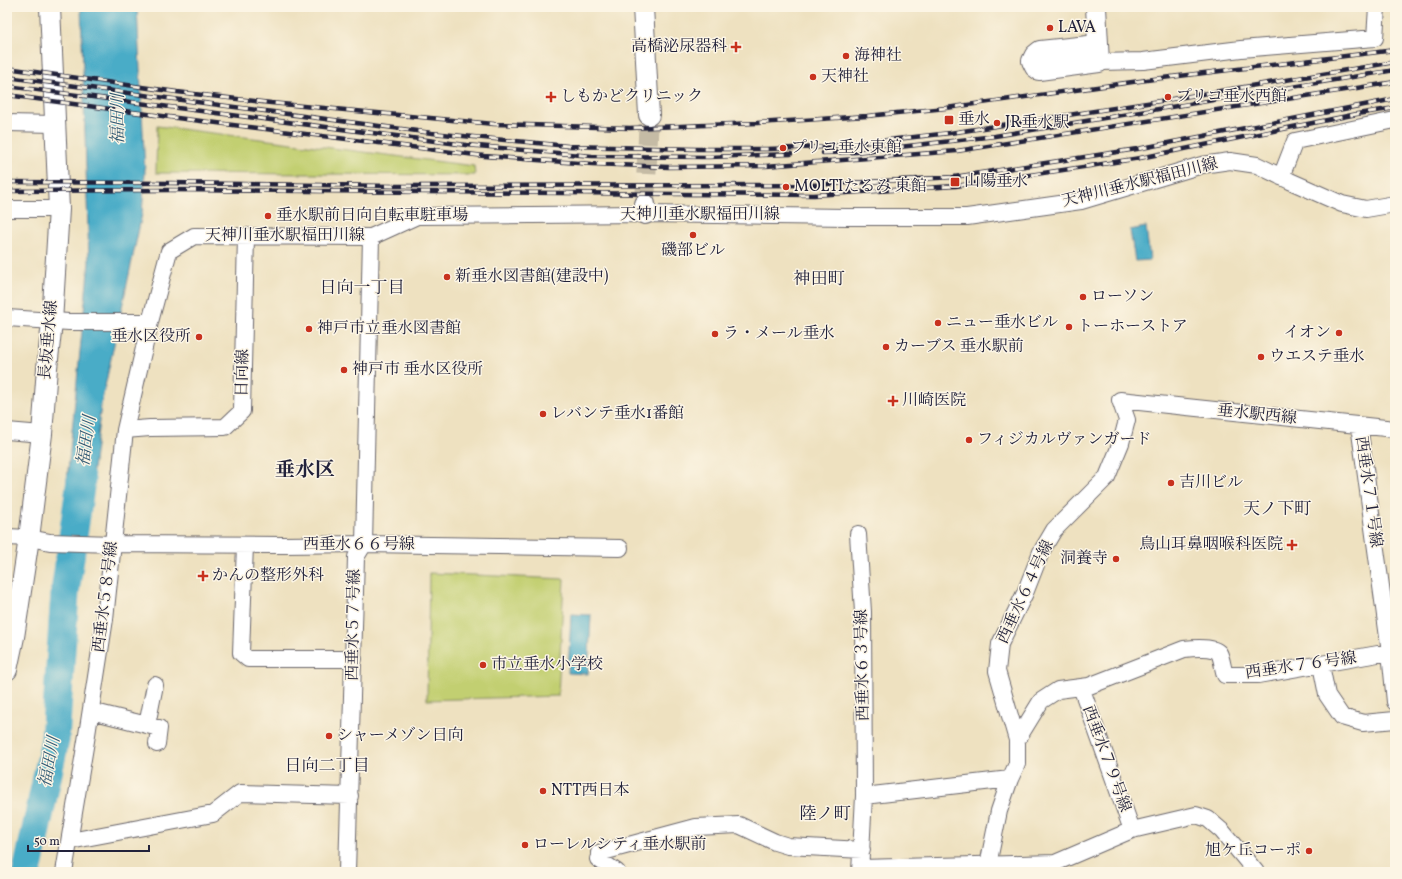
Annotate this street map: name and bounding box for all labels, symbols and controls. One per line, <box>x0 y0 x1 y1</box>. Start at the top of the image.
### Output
place label: LAVA <box>1058 17 1096 39</box>
marker: LAVA <box>1045 23 1055 33</box>
place label: 高橋泌尿器科 <box>631 36 727 58</box>
marker: 高橋泌尿器科 <box>730 41 742 53</box>
place label: 海神社 <box>854 45 902 67</box>
marker: 海神社 <box>841 51 851 61</box>
place label: 天神社 <box>821 66 869 88</box>
marker: 天神社 <box>808 72 818 82</box>
place label: しもかどクリニック <box>560 86 703 108</box>
place label: プリコ垂水西館 <box>1176 86 1287 108</box>
marker: しもかどクリニック <box>545 91 557 103</box>
water label: 福田川 <box>107 92 130 145</box>
marker: プリコ垂水西館 <box>1163 92 1173 102</box>
place label: 垂水 <box>958 109 990 131</box>
place label: JR垂水駅 <box>1005 112 1069 134</box>
marker: 垂水 <box>943 114 955 126</box>
marker: JR垂水駅 <box>992 118 1002 128</box>
place label: プリコ垂水東館 <box>791 137 902 159</box>
marker: プリコ垂水東館 <box>778 143 788 153</box>
street label: 天神川垂水駅福田川線 <box>1060 153 1220 213</box>
place label: 山陽垂水 <box>964 171 1028 193</box>
place label: MOLTIたるみ 東館 <box>794 176 927 198</box>
marker: 山陽垂水 <box>949 176 961 188</box>
marker: MOLTIたるみ 東館 <box>781 182 791 192</box>
street label: 天神川垂水駅福田川線 <box>620 204 780 226</box>
place label: 垂水駅前日向自転車駐車場 <box>276 205 468 227</box>
marker: 垂水駅前日向自転車駐車場 <box>263 211 273 221</box>
street label: 天神川垂水駅福田川線 <box>205 225 365 247</box>
marker: 磯部ビル <box>688 230 698 240</box>
place label: 磯部ビル <box>661 240 725 262</box>
place label: 新垂水図書館(建設中) <box>455 266 609 288</box>
district label: 神田町 <box>794 268 845 291</box>
marker: 新垂水図書館(建設中) <box>442 272 452 282</box>
district label: 日向一丁目 <box>320 277 405 300</box>
place label: ローソン <box>1091 286 1154 308</box>
marker: ローソン <box>1078 292 1088 302</box>
street label: 長坂垂水線 <box>35 299 63 381</box>
place label: ニュー垂水ビル <box>946 312 1058 334</box>
place label: トーホーストア <box>1077 316 1188 338</box>
place label: 神戸市立垂水図書館 <box>317 318 461 340</box>
marker: ニュー垂水ビル <box>933 318 943 328</box>
marker: トーホーストア <box>1064 322 1074 332</box>
place label: イオン <box>1283 322 1331 344</box>
place label: ラ・メール垂水 <box>723 323 835 345</box>
marker: 神戸市立垂水図書館 <box>304 324 314 334</box>
place label: 垂水区役所 <box>111 326 191 348</box>
marker: イオン <box>1334 328 1344 338</box>
marker: ラ・メール垂水 <box>710 329 720 339</box>
marker: 垂水区役所 <box>194 332 204 342</box>
place label: カーブス 垂水駅前 <box>894 336 1024 358</box>
marker: カーブス 垂水駅前 <box>881 342 891 352</box>
place label: ウエステ垂水 <box>1269 346 1365 368</box>
street label: 日向線 <box>232 349 254 397</box>
marker: ウエステ垂水 <box>1256 352 1266 362</box>
place label: 神戸市 垂水区役所 <box>352 359 483 381</box>
marker: 神戸市 垂水区役所 <box>339 365 349 375</box>
place label: 川崎医院 <box>902 390 966 412</box>
marker: 川崎医院 <box>887 395 899 407</box>
street label: 垂水駅西線 <box>1216 400 1298 430</box>
place label: レバンテ垂水1番館 <box>551 403 684 425</box>
marker: レバンテ垂水1番館 <box>538 409 548 419</box>
water label: 福田川 <box>72 412 102 468</box>
place label: フィジカルヴァンガード <box>977 429 1152 451</box>
marker: フィジカルヴァンガード <box>964 435 974 445</box>
street label: 西垂水７１号線 <box>1349 435 1387 549</box>
district label: 垂水区 <box>275 457 335 485</box>
place label: 吉川ビル <box>1179 472 1243 494</box>
marker: 吉川ビル <box>1166 478 1176 488</box>
district label: 天ノ下町 <box>1243 498 1311 521</box>
street label: 西垂水６６号線 <box>303 534 415 556</box>
place label: 鳥山耳鼻咽喉科医院 <box>1139 534 1283 556</box>
street label: 西垂水６４号線 <box>992 537 1060 647</box>
marker: 鳥山耳鼻咽喉科医院 <box>1286 539 1298 551</box>
street label: 西垂水５８号線 <box>88 540 124 654</box>
place label: 洞養寺 <box>1060 548 1108 570</box>
marker: 洞養寺 <box>1111 554 1121 564</box>
place label: かんの整形外科 <box>212 565 324 587</box>
street label: 西垂水５７号線 <box>342 569 366 681</box>
marker: かんの整形外科 <box>197 570 209 582</box>
street label: 西垂水６３号線 <box>851 609 875 721</box>
street label: 西垂水７６号線 <box>1244 647 1358 685</box>
place label: 市立垂水小学校 <box>491 654 603 676</box>
marker: 市立垂水小学校 <box>478 660 488 670</box>
street label: 西垂水７９号線 <box>1077 703 1135 815</box>
place label: シャーメゾン日向 <box>337 725 463 747</box>
marker: シャーメゾン日向 <box>324 731 334 741</box>
water label: 福田川 <box>34 733 67 789</box>
district label: 日向二丁目 <box>285 755 370 778</box>
place label: NTT西日本 <box>551 780 630 802</box>
marker: NTT西日本 <box>538 786 548 796</box>
district label: 陸ノ町 <box>800 803 851 826</box>
scale bar <box>28 827 149 853</box>
text: 50 m <box>34 834 60 850</box>
place label: ローレルシティ垂水駅前 <box>533 834 707 856</box>
marker: ローレルシティ垂水駅前 <box>520 840 530 850</box>
place label: 旭ケ丘コーポ <box>1205 840 1301 862</box>
marker: 旭ケ丘コーポ <box>1304 846 1314 856</box>

